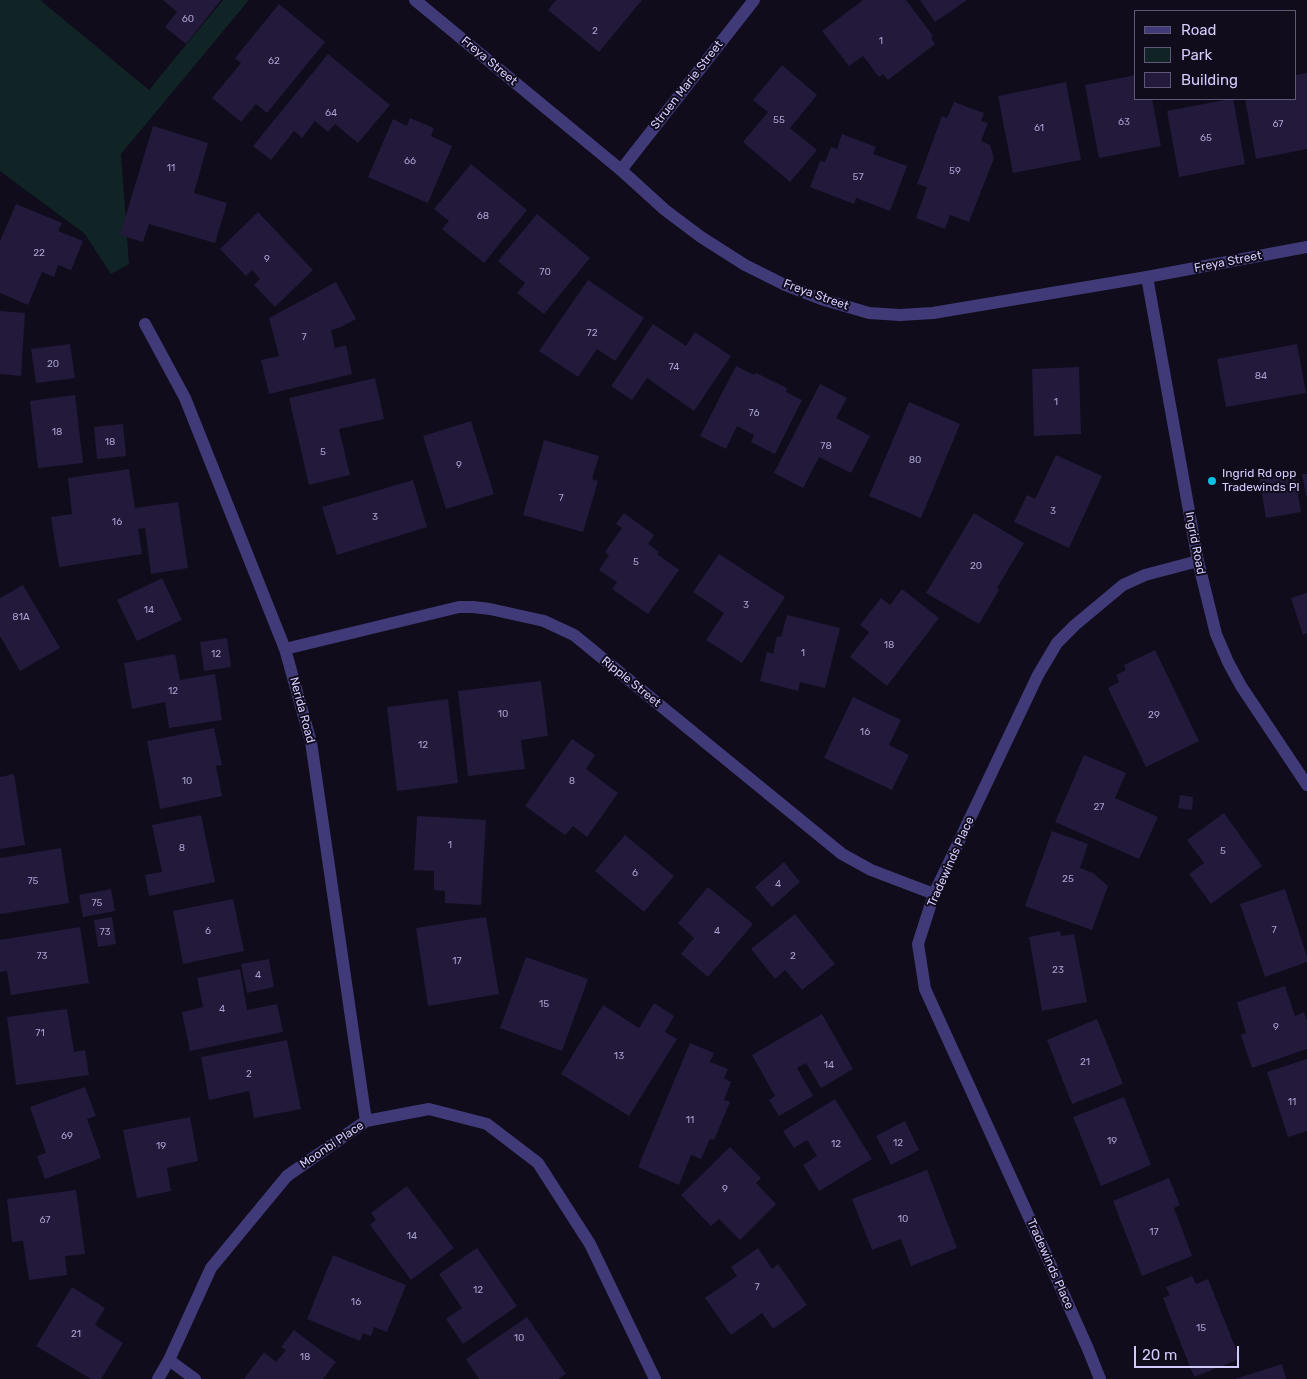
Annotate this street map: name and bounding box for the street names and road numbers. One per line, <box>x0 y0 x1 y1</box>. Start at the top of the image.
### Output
street label: Freya Street <box>458 33 520 89</box>
street label: Struen Marie Street <box>648 38 726 132</box>
street label: Freya Street <box>1193 248 1263 276</box>
street label: Freya Street <box>781 277 851 313</box>
street label: Ingrid Road <box>1182 510 1208 576</box>
street label: Ripple Street <box>598 654 664 710</box>
street label: Nerida Road <box>286 675 318 745</box>
street label: Tradewinds Place <box>925 815 977 909</box>
street label: Moonbi Place <box>297 1118 367 1172</box>
street label: Tradewinds Place <box>1024 1217 1076 1311</box>

